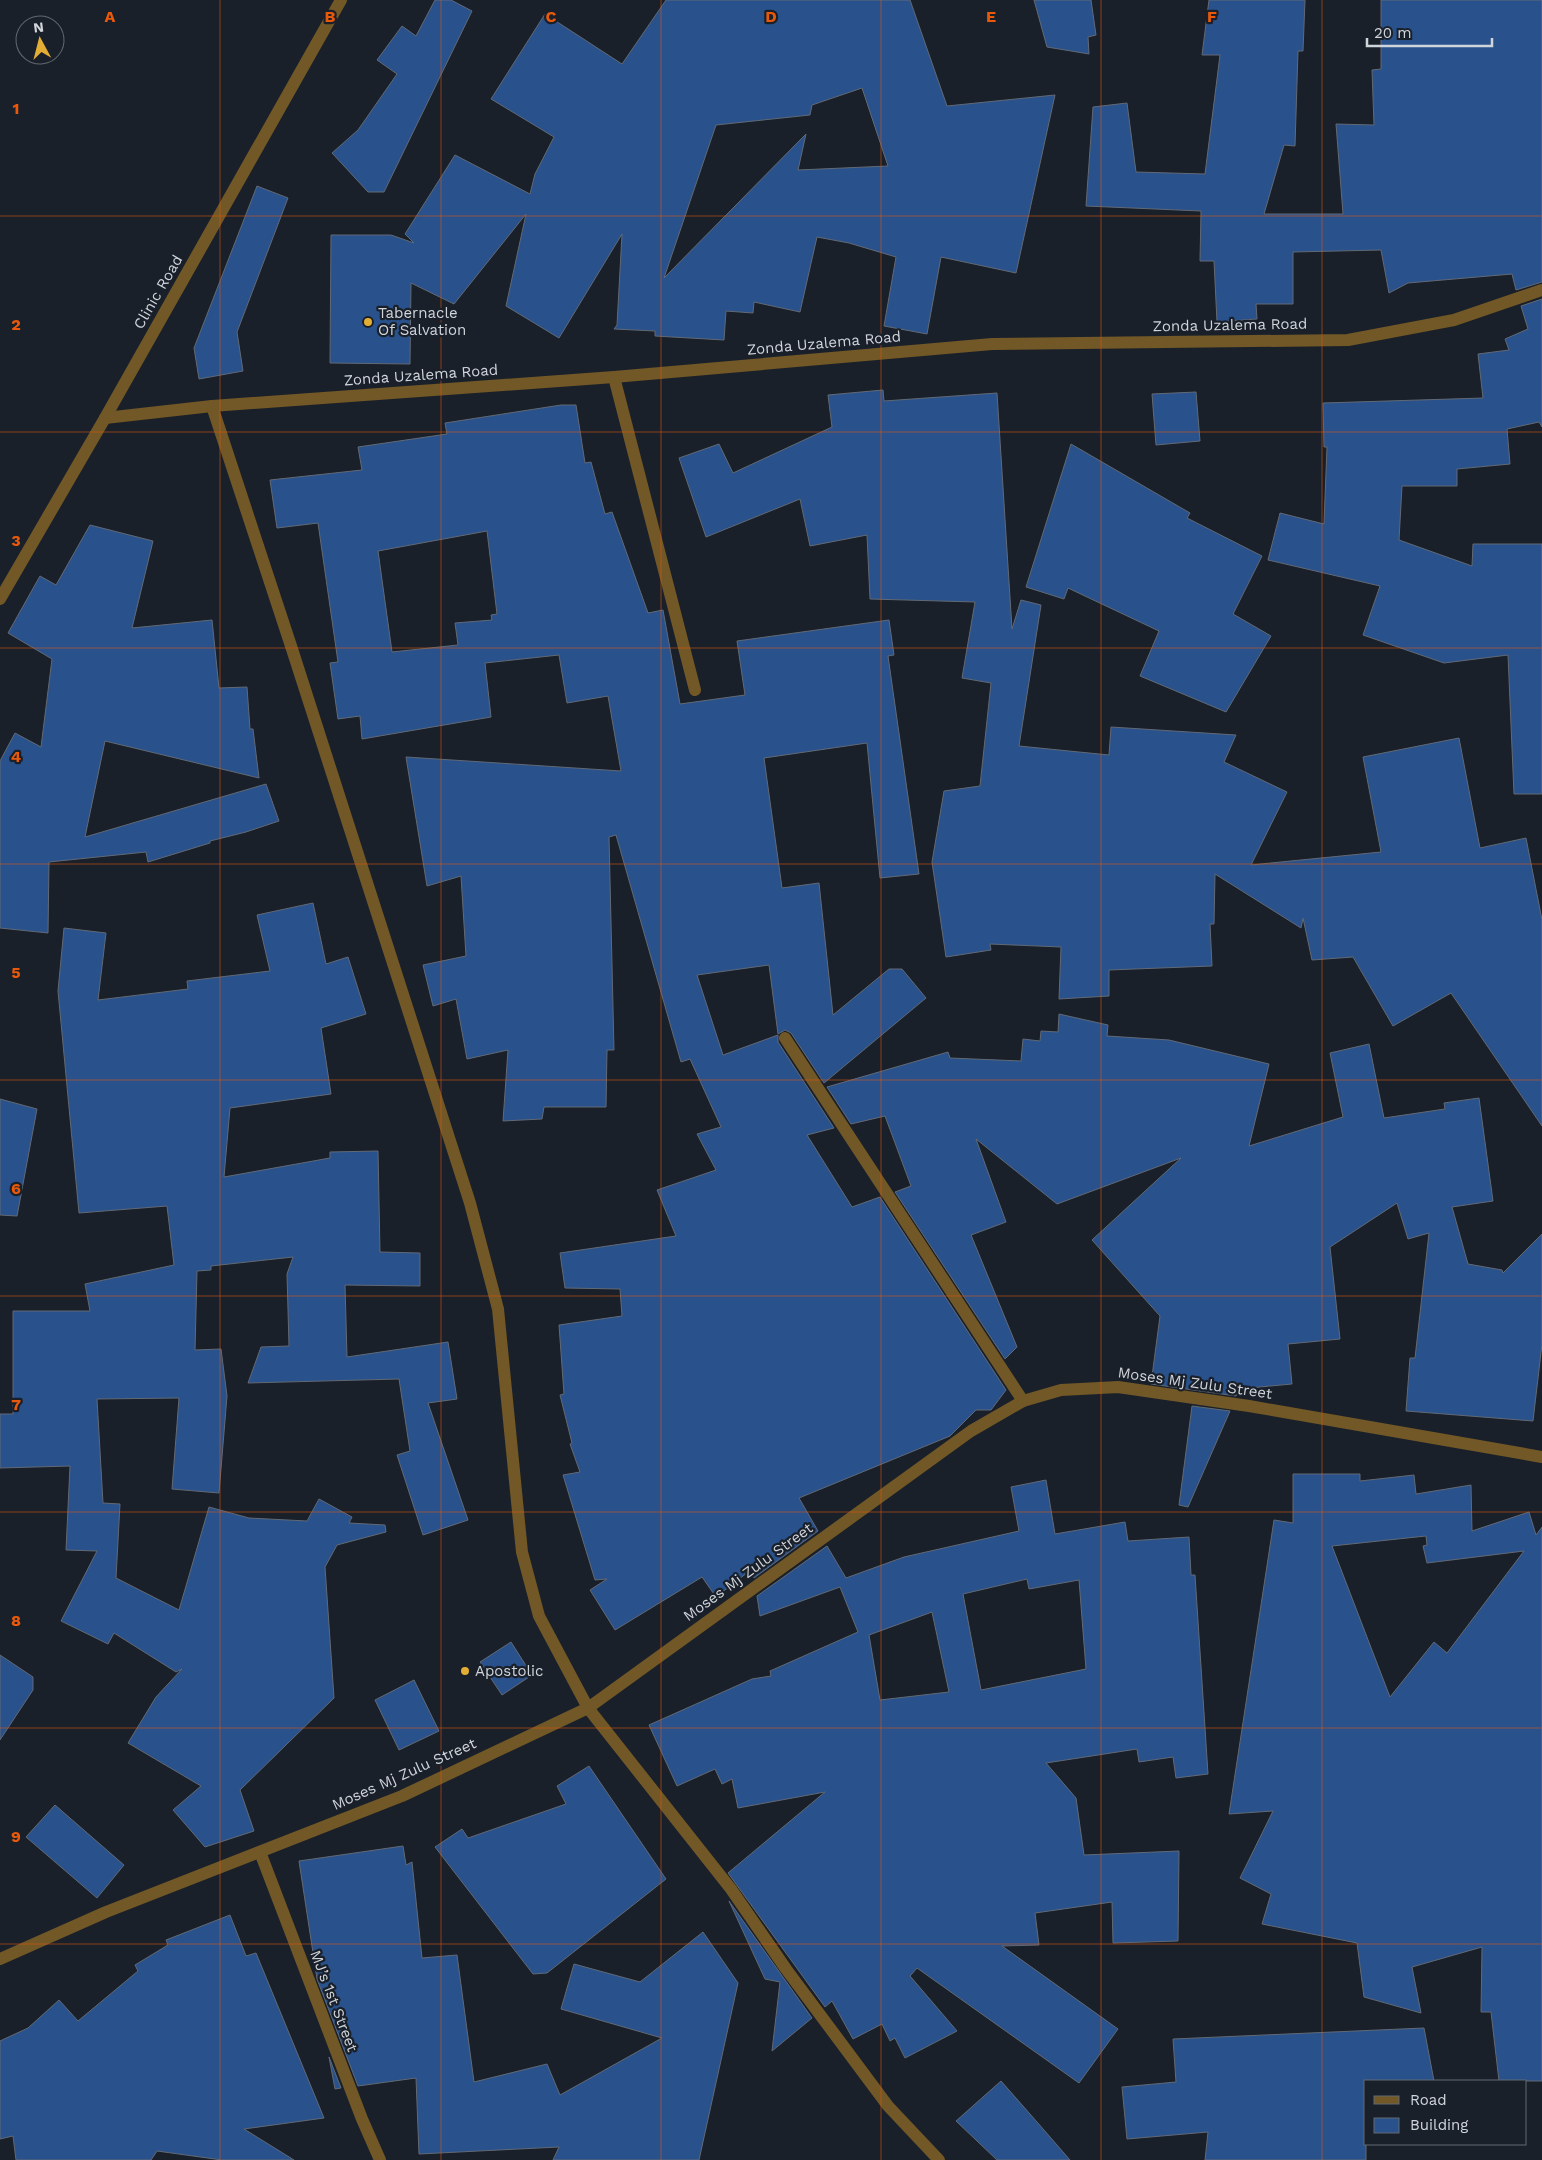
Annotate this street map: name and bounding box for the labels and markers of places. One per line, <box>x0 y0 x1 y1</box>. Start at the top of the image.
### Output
place label: Tabernacle Of Salvation <box>378 304 466 339</box>
marker: Tabernacle Of Salvation <box>362 316 374 328</box>
place label: Apostolic <box>475 1662 543 1680</box>
marker: Apostolic <box>459 1665 471 1677</box>

